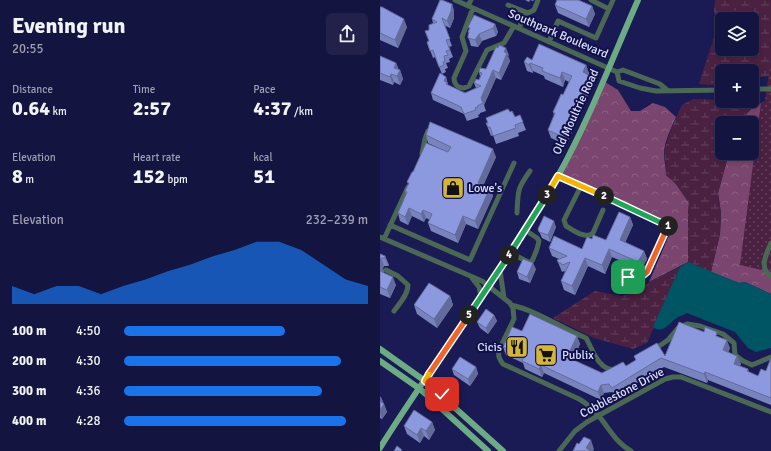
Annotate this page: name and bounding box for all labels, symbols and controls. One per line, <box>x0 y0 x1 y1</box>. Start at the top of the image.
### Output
street label: Southpark Boulevard <box>506 6 610 62</box>
text: Evening run <box>12 12 126 39</box>
map controls <box>715 12 759 160</box>
button: layers <box>715 12 759 56</box>
button: share <box>326 13 368 55</box>
text: 20:55 <box>12 41 44 57</box>
button: + <box>715 64 759 108</box>
street label: Old Moultrie Road <box>550 67 602 157</box>
text: Distance <box>12 83 53 96</box>
text: Time <box>133 83 155 96</box>
text: Pace <box>253 83 276 96</box>
text: 0.64 <box>12 96 50 121</box>
text: 2:57 <box>133 96 171 121</box>
text: 4:37 <box>253 96 292 121</box>
text: km <box>50 105 67 118</box>
text: /km <box>292 105 313 118</box>
button: − <box>715 116 759 160</box>
text: Elevation <box>12 151 56 164</box>
text: Heart rate <box>133 151 180 164</box>
text: kcal <box>253 151 273 164</box>
text: 8 <box>12 164 23 189</box>
text: 152 <box>133 164 165 189</box>
text: 51 <box>253 164 275 189</box>
text: m <box>23 173 34 186</box>
text: bpm <box>165 173 188 186</box>
shop icon: Lowe's <box>440 175 466 201</box>
place label: Lowe's <box>468 181 502 196</box>
pin: 3 <box>537 185 557 205</box>
pin: 2 <box>594 186 614 206</box>
text: 3 <box>544 188 550 201</box>
text: 2 <box>601 189 607 202</box>
text: Elevation <box>12 212 64 228</box>
text: 232–239 m <box>306 212 368 228</box>
pin: 1 <box>658 216 678 236</box>
text: 1 <box>665 219 671 232</box>
pin: 4 <box>499 245 519 265</box>
text: 4 <box>506 248 512 261</box>
pin <box>611 260 645 294</box>
icon: arrive <box>617 266 639 288</box>
pin: 5 <box>459 305 479 325</box>
text: 5 <box>466 308 472 321</box>
text: 100 m <box>12 323 46 339</box>
text: 4:50 <box>76 323 101 339</box>
restaurant icon: Cicis <box>504 334 530 360</box>
place label: Cicis <box>477 340 502 355</box>
supermarket icon: Publix <box>533 342 559 368</box>
place label: Publix <box>562 348 594 363</box>
text: 200 m <box>12 353 46 369</box>
text: 4:30 <box>76 353 101 369</box>
street label: Cobblestone Drive <box>577 365 667 421</box>
pin <box>425 377 459 411</box>
text: 300 m <box>12 383 46 399</box>
text: 4:36 <box>76 383 101 399</box>
icon: check <box>431 383 453 405</box>
text: 400 m <box>12 413 46 429</box>
text: 4:28 <box>76 413 101 429</box>

